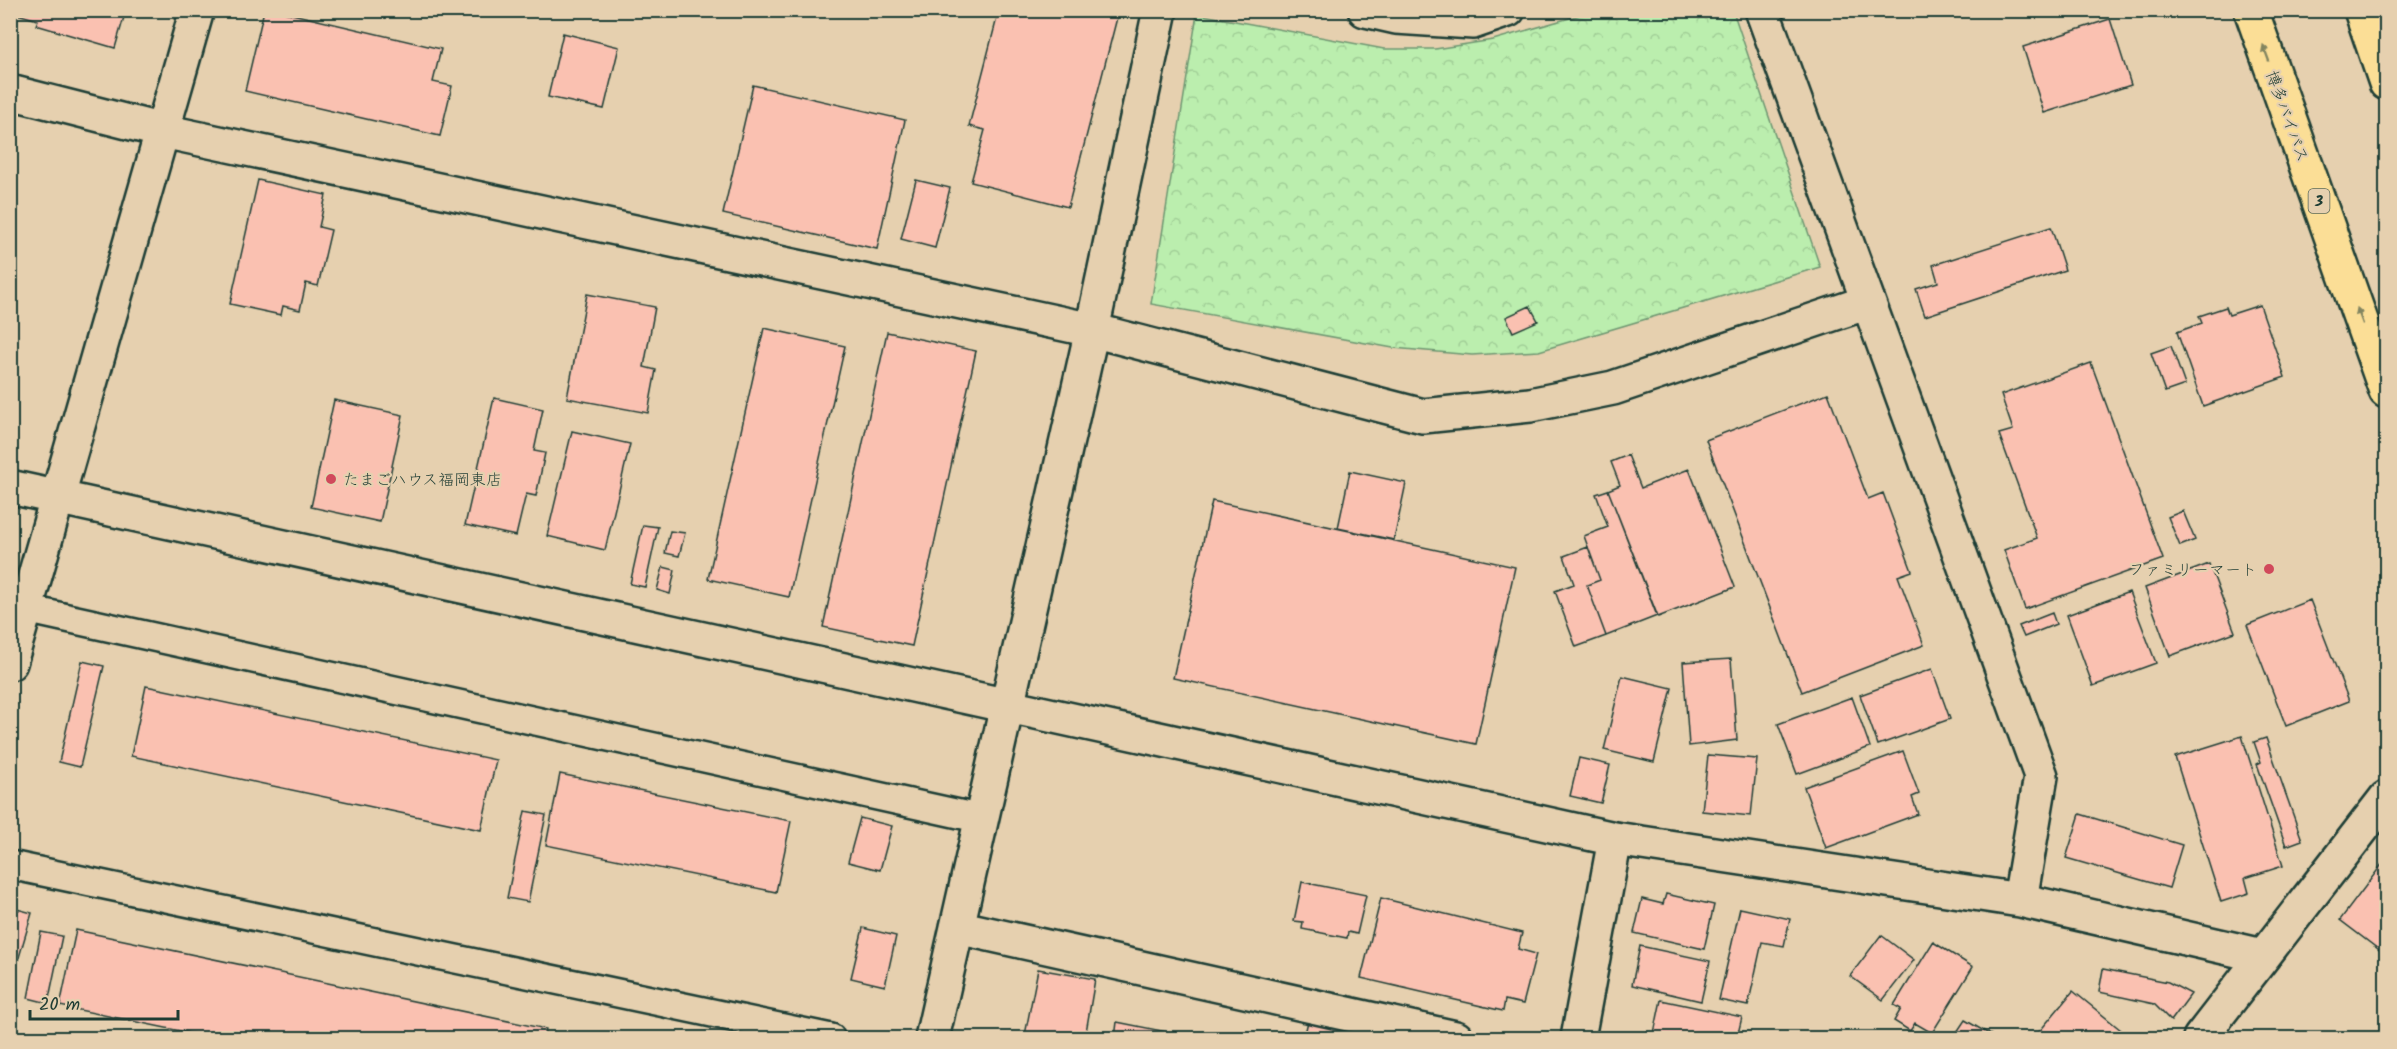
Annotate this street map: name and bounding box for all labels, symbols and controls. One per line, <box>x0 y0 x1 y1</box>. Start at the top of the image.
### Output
one-way arrow <box>2260 44 2270 62</box>
street label: 博多バイパス <box>2258 67 2315 166</box>
road number: 3 <box>2308 189 2330 213</box>
one-way arrow <box>2354 307 2364 325</box>
place label: たまごハウス福岡東店 <box>343 468 502 493</box>
marker: たまごハウス福岡東店 <box>324 472 338 486</box>
place label: ファミリーマート <box>2129 558 2257 583</box>
marker: ファミリーマート <box>2262 562 2276 576</box>
scale bar <box>30 983 178 1021</box>
text: 20 m <box>39 991 80 1020</box>

